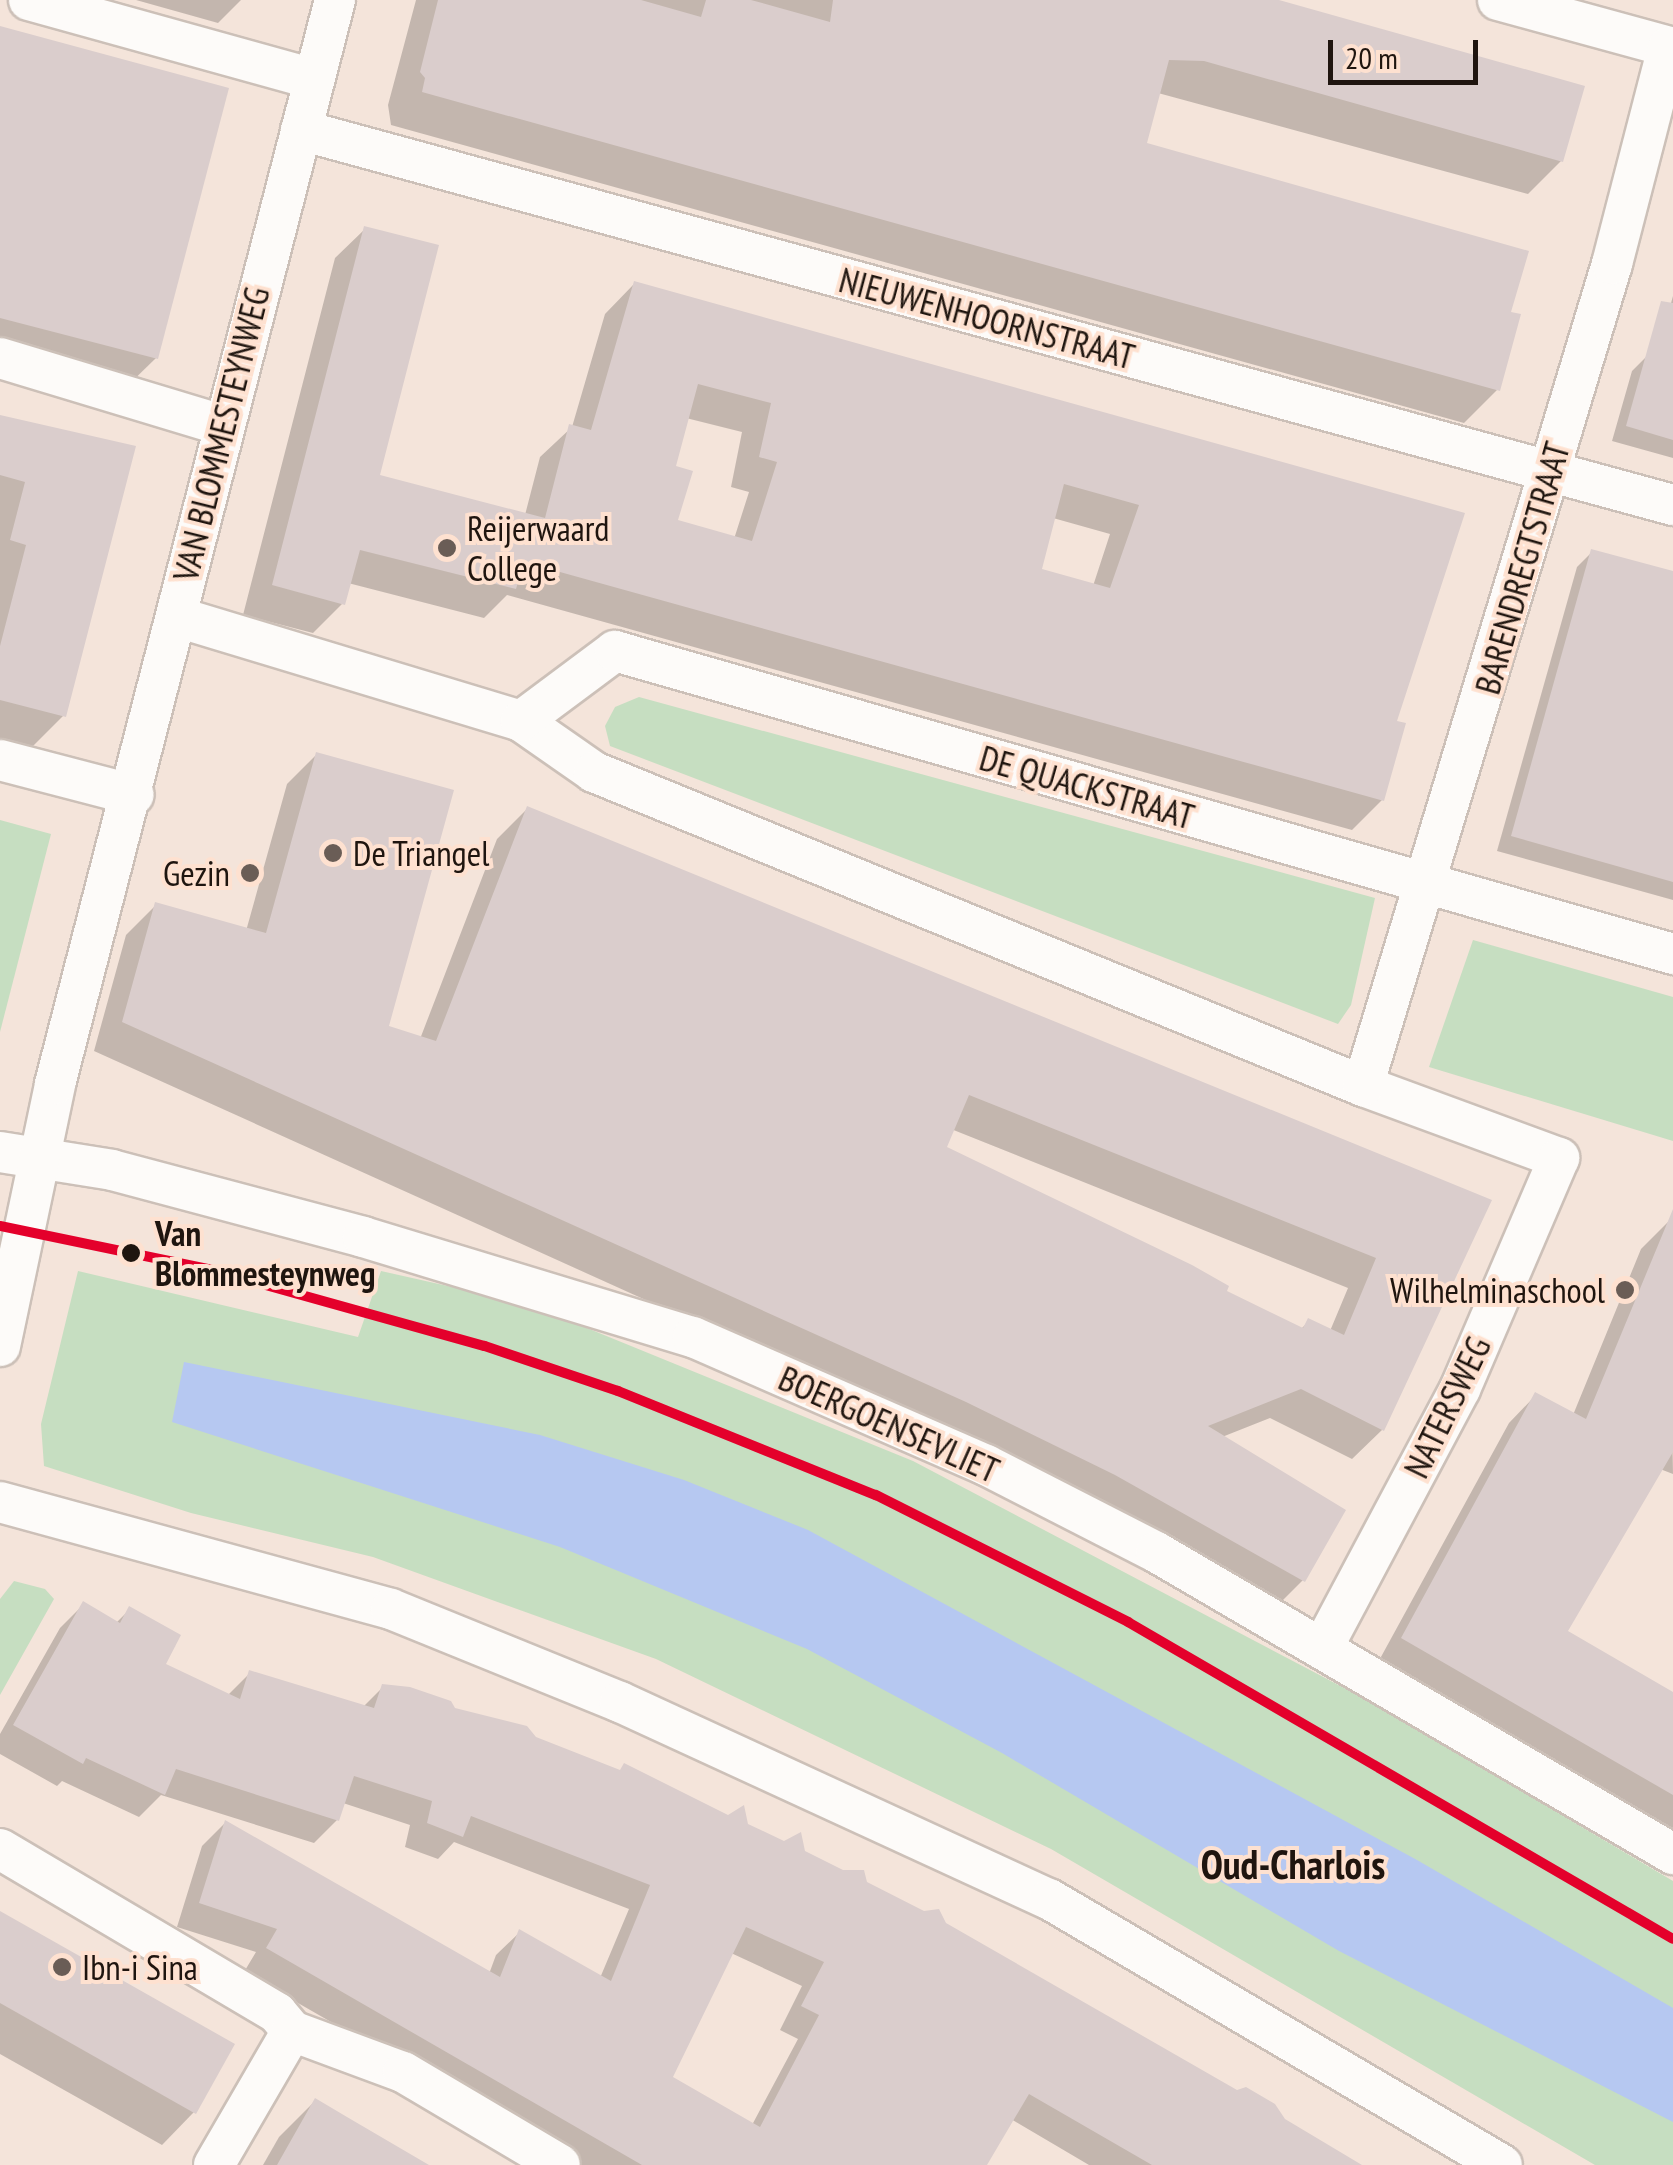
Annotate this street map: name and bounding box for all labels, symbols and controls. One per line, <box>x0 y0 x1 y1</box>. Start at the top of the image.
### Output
scale bar <box>1333 20 1483 82</box>
text: 20 m <box>1345 38 1398 77</box>
street label: NIEUWENHOORNSTRAAT <box>835 258 1139 378</box>
street label: VAN BLOMMESTEYNWEG <box>164 283 278 585</box>
street label: BARENDREGTSTRAAT <box>1466 437 1578 699</box>
place label: Reijerwaard College <box>467 507 609 589</box>
marker: Reijerwaard College <box>436 537 458 559</box>
street label: DE QUACKSTRAAT <box>975 736 1199 838</box>
place label: De Triangel <box>353 832 490 874</box>
marker: De Triangel <box>322 842 344 864</box>
place label: Gezin <box>163 852 230 894</box>
marker: Gezin <box>239 862 261 884</box>
place label: Van Blommesteynweg <box>155 1212 375 1294</box>
marker: Van Blommesteynweg <box>116 1238 146 1268</box>
place label: Wilhelminaschool <box>1390 1269 1605 1311</box>
marker: Wilhelminaschool <box>1614 1279 1636 1301</box>
street label: NATERSWEG <box>1395 1330 1499 1484</box>
street label: BOERGOENSEVLIET <box>772 1357 1006 1491</box>
district label: Oud-Charlois <box>1201 1840 1385 1888</box>
place label: Ibn-i Sina <box>82 1946 198 1988</box>
marker: Ibn-i Sina <box>51 1956 73 1978</box>

